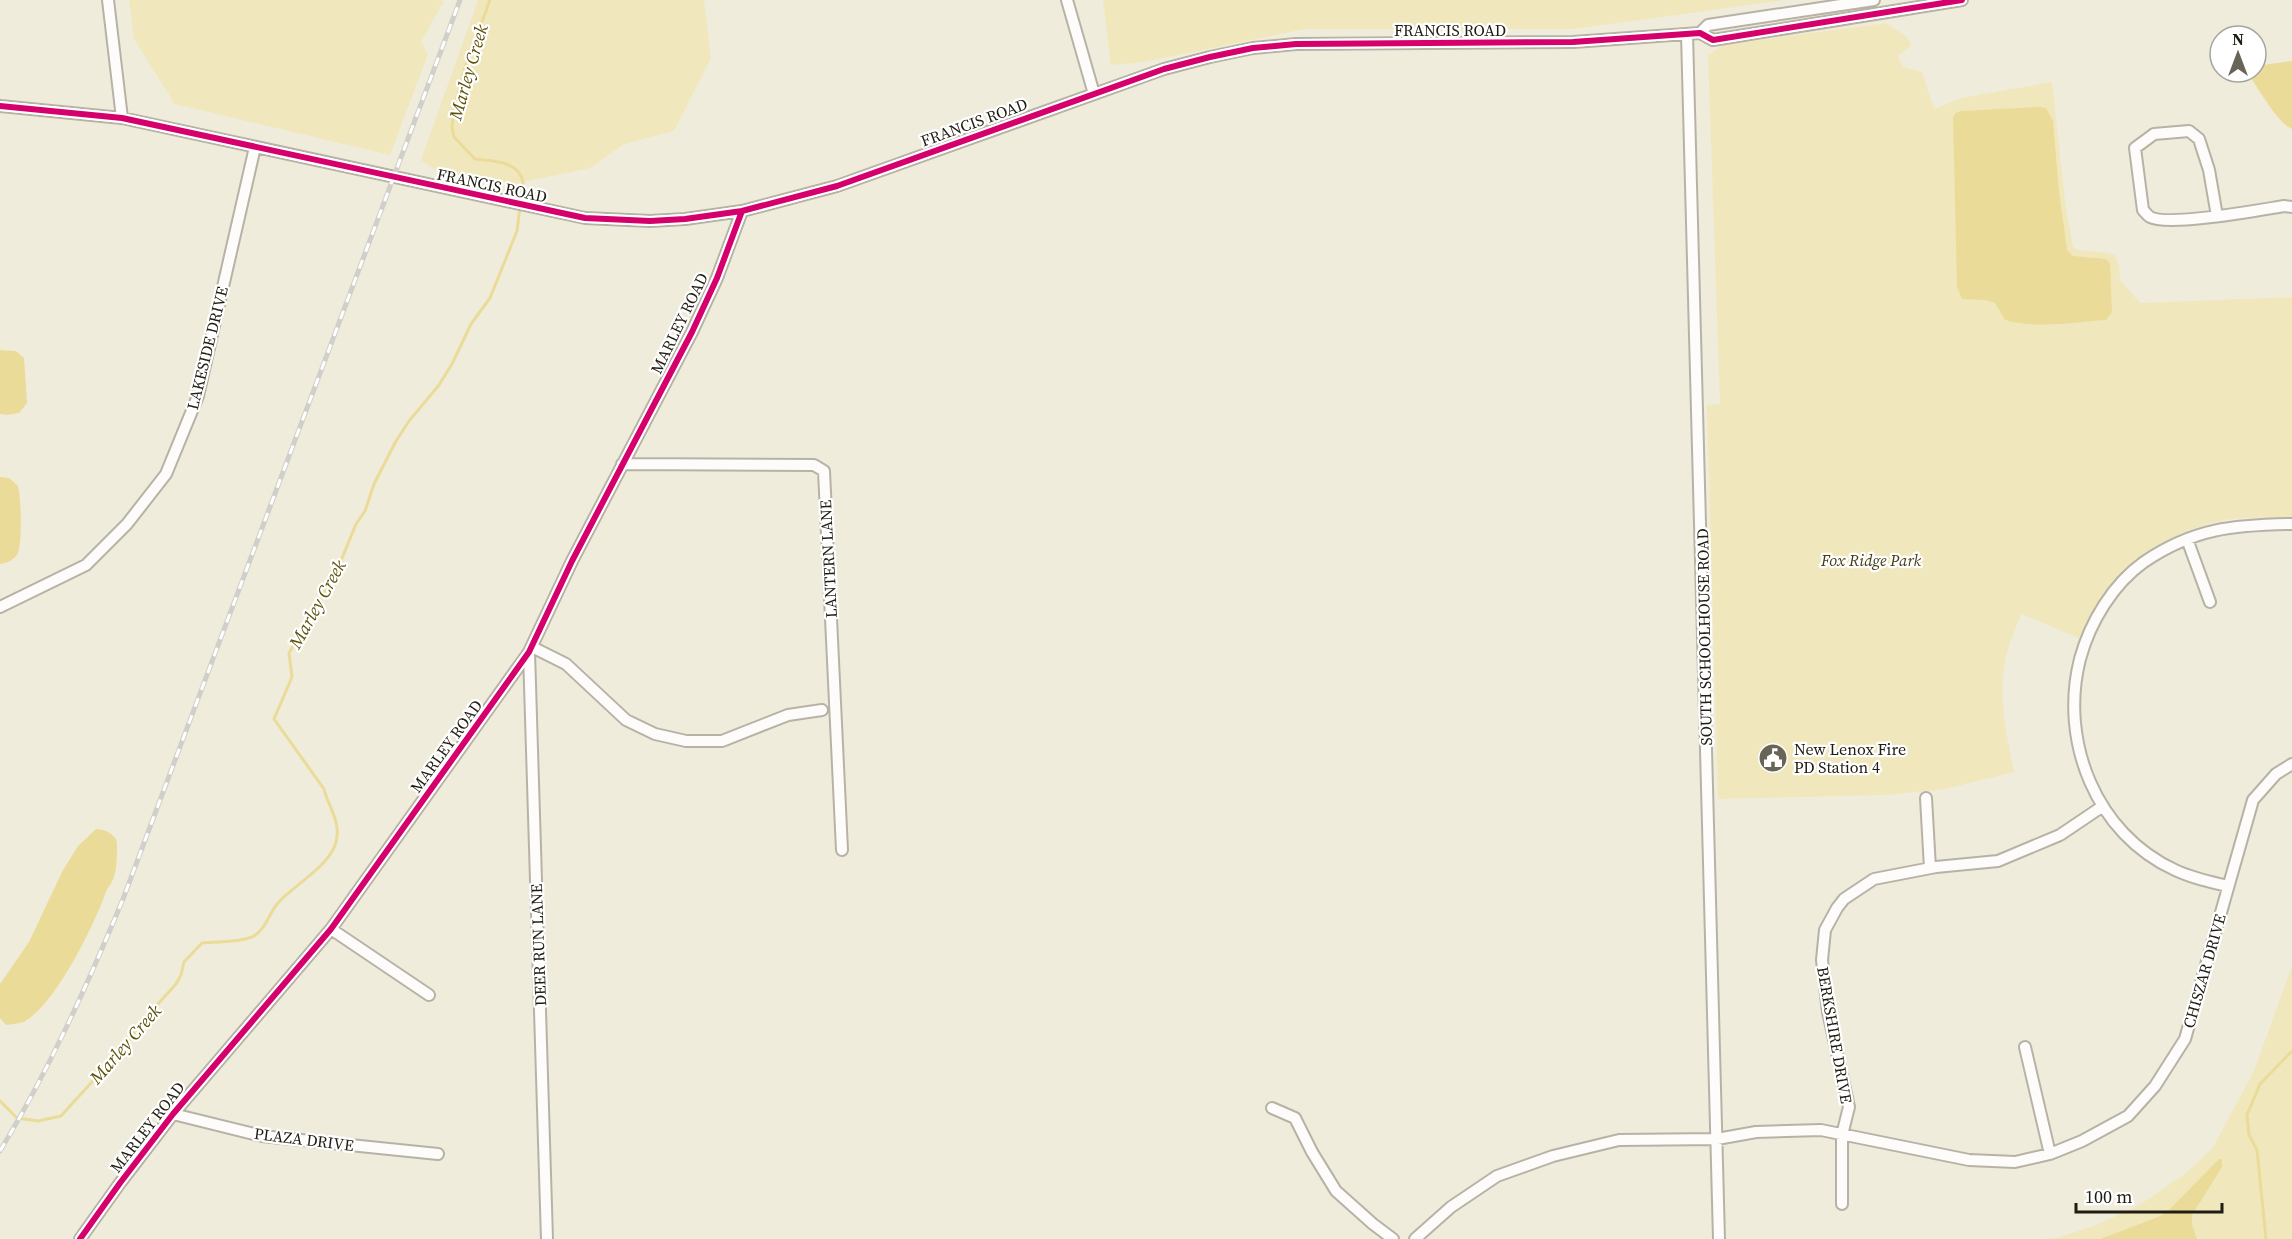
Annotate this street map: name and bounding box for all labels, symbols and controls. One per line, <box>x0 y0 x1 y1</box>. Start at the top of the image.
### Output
street label: FRANCIS ROAD <box>1394 19 1506 41</box>
water label: Marley Creek <box>442 21 494 124</box>
north arrow <box>2208 24 2268 84</box>
text: N <box>2232 28 2244 50</box>
street label: FRANCIS ROAD <box>918 92 1030 152</box>
street label: FRANCIS ROAD <box>435 163 549 207</box>
street label: MARLEY ROAD <box>645 269 713 377</box>
street label: LAKESIDE DRIVE <box>181 284 233 412</box>
street label: LANTERN LANE <box>814 499 842 619</box>
street label: SOUTH SCHOOLHOUSE ROAD <box>1691 528 1717 746</box>
park label: Fox Ridge Park <box>1820 549 1921 571</box>
water label: Marley Creek <box>282 555 352 654</box>
street label: MARLEY ROAD <box>405 695 487 797</box>
place label: New Lenox Fire PD Station 4 <box>1794 738 1906 778</box>
public building icon: New Lenox Fire PD Station 4 <box>1757 742 1789 774</box>
street label: DEER RUN LANE <box>525 883 551 1007</box>
street label: CHISZAR DRIVE <box>2177 911 2231 1031</box>
street label: BERKSHIRE DRIVE <box>1812 965 1858 1105</box>
water label: Marley Creek <box>83 998 167 1090</box>
street label: MARLEY ROAD <box>104 1077 190 1177</box>
street label: PLAZA DRIVE <box>253 1122 355 1156</box>
scale bar <box>2076 1176 2222 1214</box>
text: 100 m <box>2085 1184 2132 1209</box>

